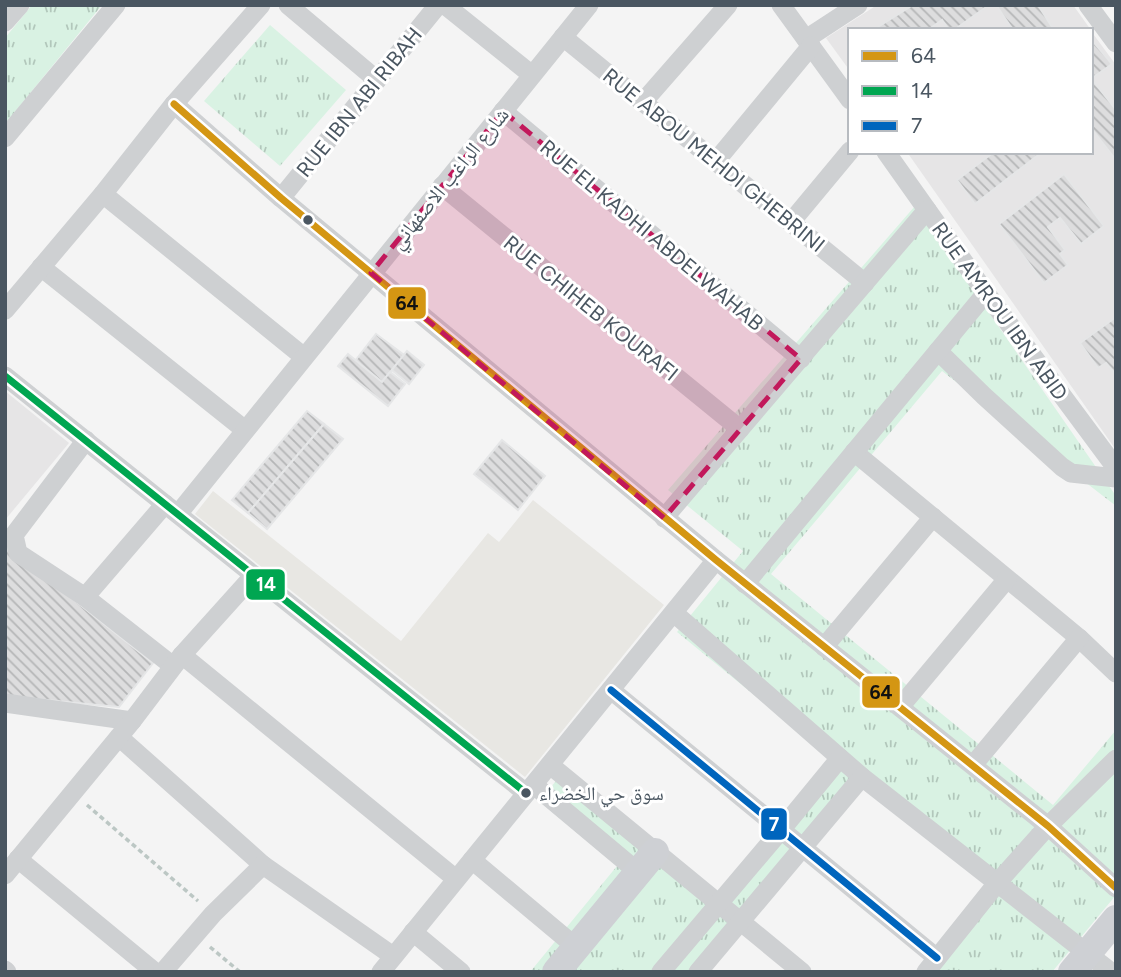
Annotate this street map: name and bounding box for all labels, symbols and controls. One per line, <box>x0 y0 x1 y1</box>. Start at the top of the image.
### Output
street label: RUE IBN ABI RIBAH <box>291 22 427 182</box>
legend <box>848 28 1093 154</box>
text: 64 <box>911 43 936 68</box>
street label: RUE ABOU MEHDI GHEBRINI <box>598 63 830 257</box>
text: 14 <box>911 78 933 103</box>
street label: شارع الراغب الاصفهاني <box>384 102 517 257</box>
text: 7 <box>911 113 922 138</box>
street label: RUE EL KADHI ABDELWAHAB <box>535 134 769 336</box>
unlabelled marker <box>301 213 315 227</box>
street label: RUE AMROU IBN ABID <box>927 217 1073 405</box>
street label: RUE CHIHEB KOURAFI <box>499 230 683 386</box>
line badge: 64 <box>387 286 427 320</box>
text: 64 <box>395 292 419 315</box>
line badge: 14 <box>245 568 286 601</box>
text: 14 <box>256 573 276 596</box>
line badge: 64 <box>861 675 901 709</box>
text: 64 <box>869 681 893 704</box>
place label: سوق حي الخضراء <box>539 782 664 808</box>
marker: سوق حي الخضراء <box>519 786 533 800</box>
line badge: 7 <box>760 807 788 841</box>
text: 7 <box>769 813 779 836</box>

